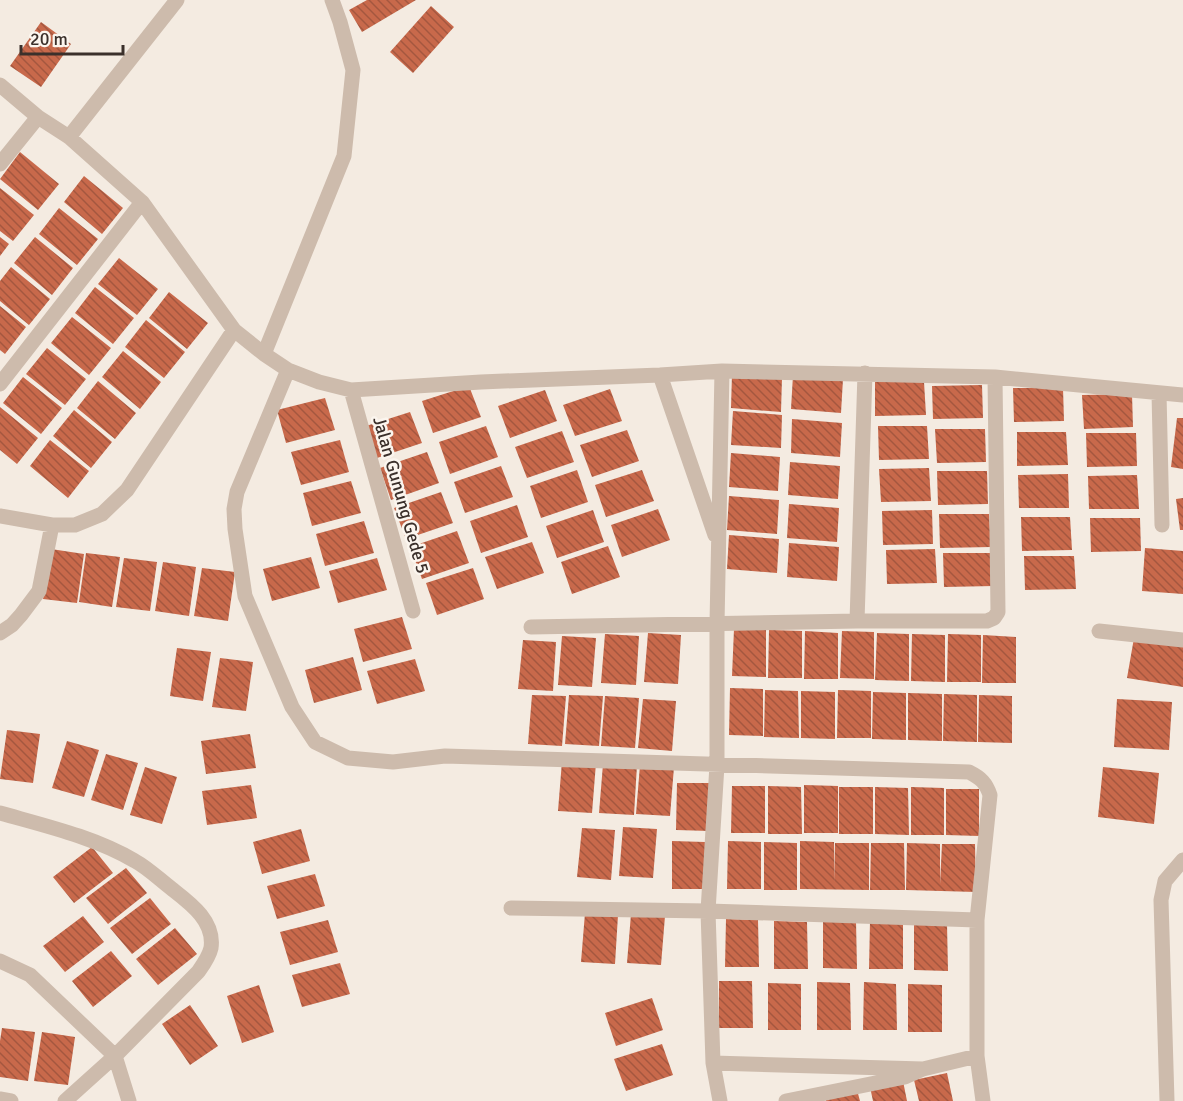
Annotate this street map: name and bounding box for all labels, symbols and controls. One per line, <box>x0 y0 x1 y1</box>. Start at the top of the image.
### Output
scale bar <box>21 18 123 56</box>
text: 20 m <box>30 28 68 50</box>
street label: Jalan Gunung Gede 5 <box>368 414 434 576</box>

